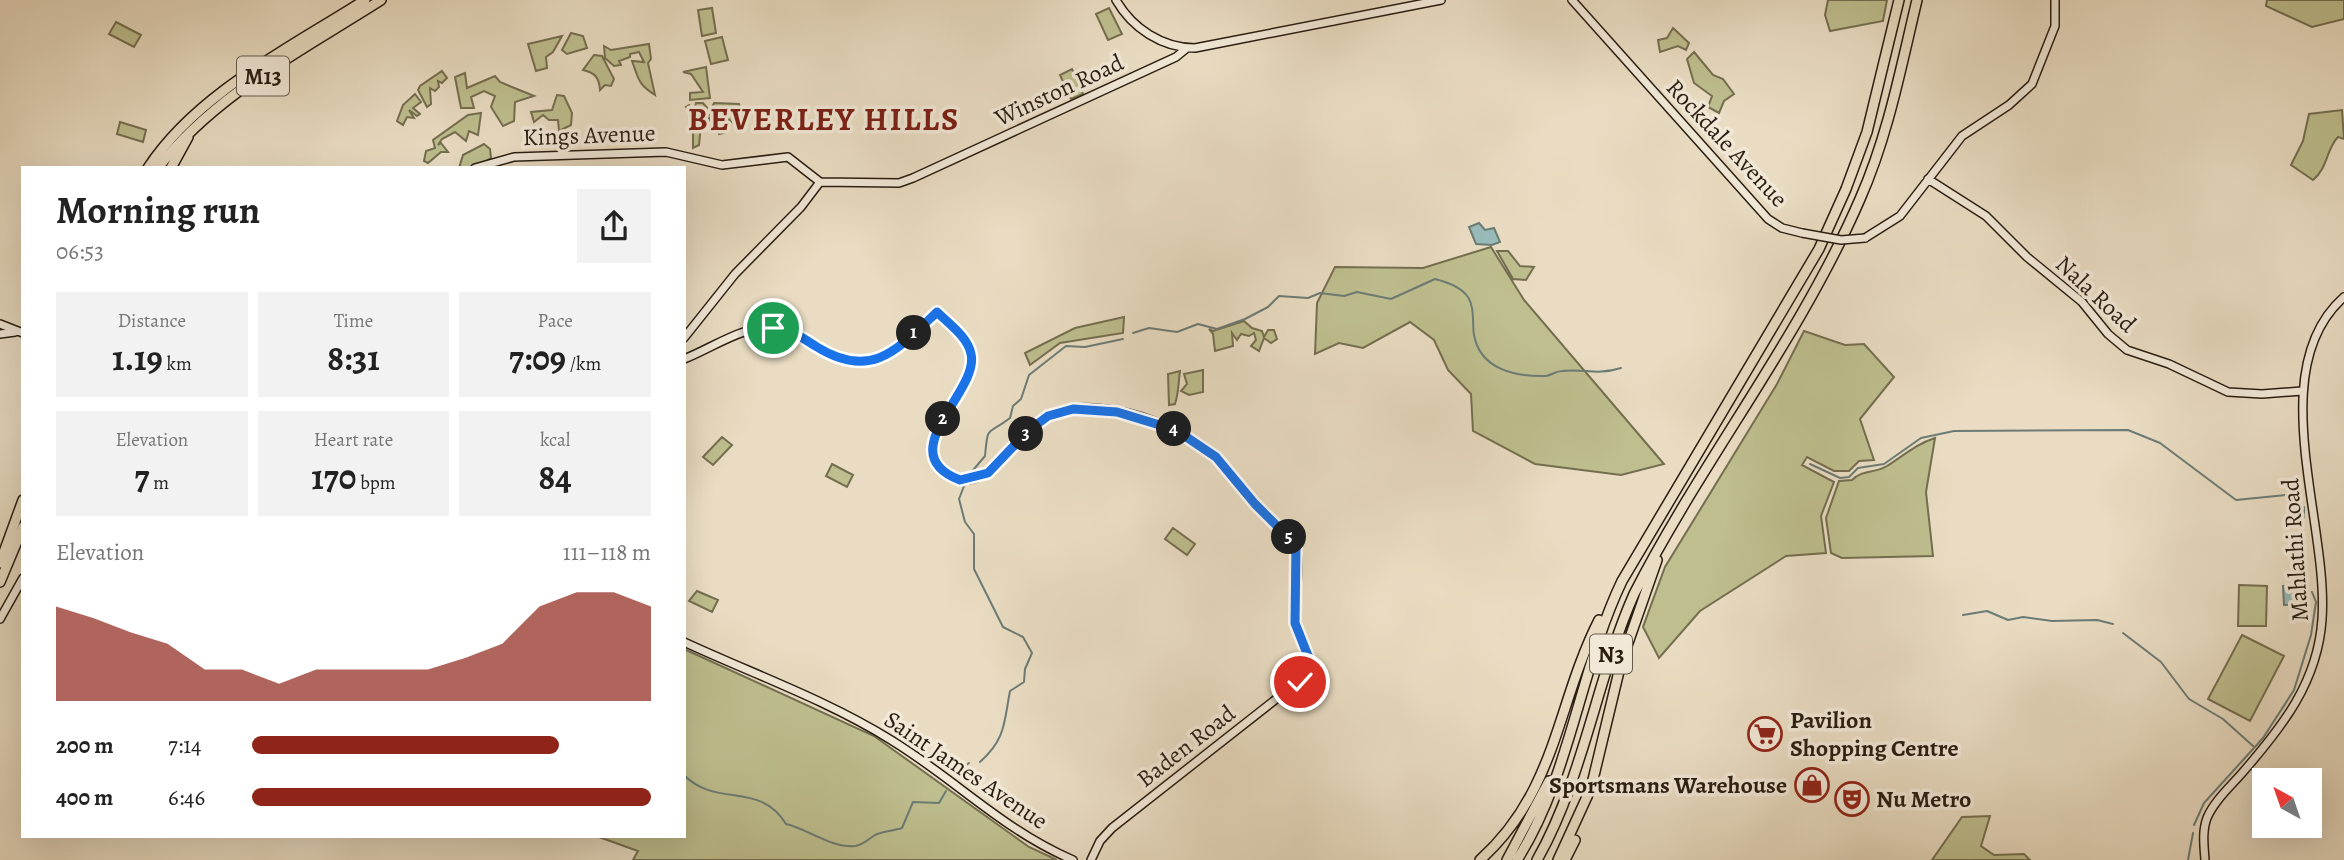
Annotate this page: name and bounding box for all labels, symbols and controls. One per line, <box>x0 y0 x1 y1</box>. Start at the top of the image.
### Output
street label: Winston Road <box>988 46 1129 134</box>
road number: M13 <box>237 57 289 96</box>
street label: Rockdale Avenue <box>1659 72 1795 214</box>
district label: BEVERLEY HILLS <box>688 97 960 141</box>
street label: Kings Avenue <box>522 117 656 153</box>
text: Morning run <box>56 184 260 236</box>
button: share <box>577 189 651 263</box>
text: 06:53 <box>56 236 104 267</box>
street label: Nala Road <box>2049 248 2143 340</box>
pin <box>743 298 803 358</box>
text: Distance <box>118 308 186 334</box>
text: Time <box>334 308 373 334</box>
text: Pace <box>538 308 573 334</box>
icon: arrive <box>754 309 792 347</box>
pin: 1 <box>897 316 932 350</box>
text: 1 <box>910 319 917 345</box>
text: 1.19 <box>112 334 163 382</box>
text: 8:31 <box>327 334 380 382</box>
text: 7:09 <box>509 334 566 382</box>
text: km <box>163 351 192 377</box>
text: /km <box>566 351 601 377</box>
pin: 2 <box>926 402 960 436</box>
text: 2 <box>938 405 947 431</box>
pin: 4 <box>1156 412 1192 446</box>
text: 4 <box>1169 415 1178 441</box>
pin: 3 <box>1009 416 1044 452</box>
text: 3 <box>1021 420 1030 446</box>
text: Elevation <box>115 427 188 453</box>
text: Heart rate <box>314 427 393 453</box>
text: kcal <box>540 427 570 453</box>
text: 7 <box>135 453 150 501</box>
text: 170 <box>311 453 356 501</box>
text: 84 <box>539 453 572 501</box>
text: m <box>150 470 169 496</box>
text: bpm <box>356 470 396 496</box>
street label: Mahlathi Road <box>2274 477 2316 623</box>
pin: 5 <box>1272 520 1306 554</box>
text: 5 <box>1284 523 1293 549</box>
text: Elevation <box>56 537 144 568</box>
text: 111–118 m <box>563 537 651 568</box>
road number: N3 <box>1590 634 1632 674</box>
pin <box>1270 652 1330 712</box>
icon: check <box>1281 663 1319 701</box>
street label: Baden Road <box>1130 697 1242 795</box>
street label: Saint James Avenue <box>878 703 1054 837</box>
place label: Pavilion Shopping Centre <box>1790 704 1959 764</box>
supermarket icon: Pavilion Shopping Centre <box>1746 715 1784 753</box>
text: 200 m <box>56 730 114 761</box>
text: 7:14 <box>168 730 201 761</box>
shop icon: Sportsmans Warehouse <box>1793 766 1831 804</box>
north arrow <box>2252 768 2322 838</box>
map controls <box>2252 768 2322 838</box>
place label: Sportsmans Warehouse <box>1549 769 1787 801</box>
theatre icon: Nu Metro <box>1833 780 1871 818</box>
text: 400 m <box>56 782 113 813</box>
text: 6:46 <box>168 782 205 813</box>
place label: Nu Metro <box>1876 783 1971 815</box>

